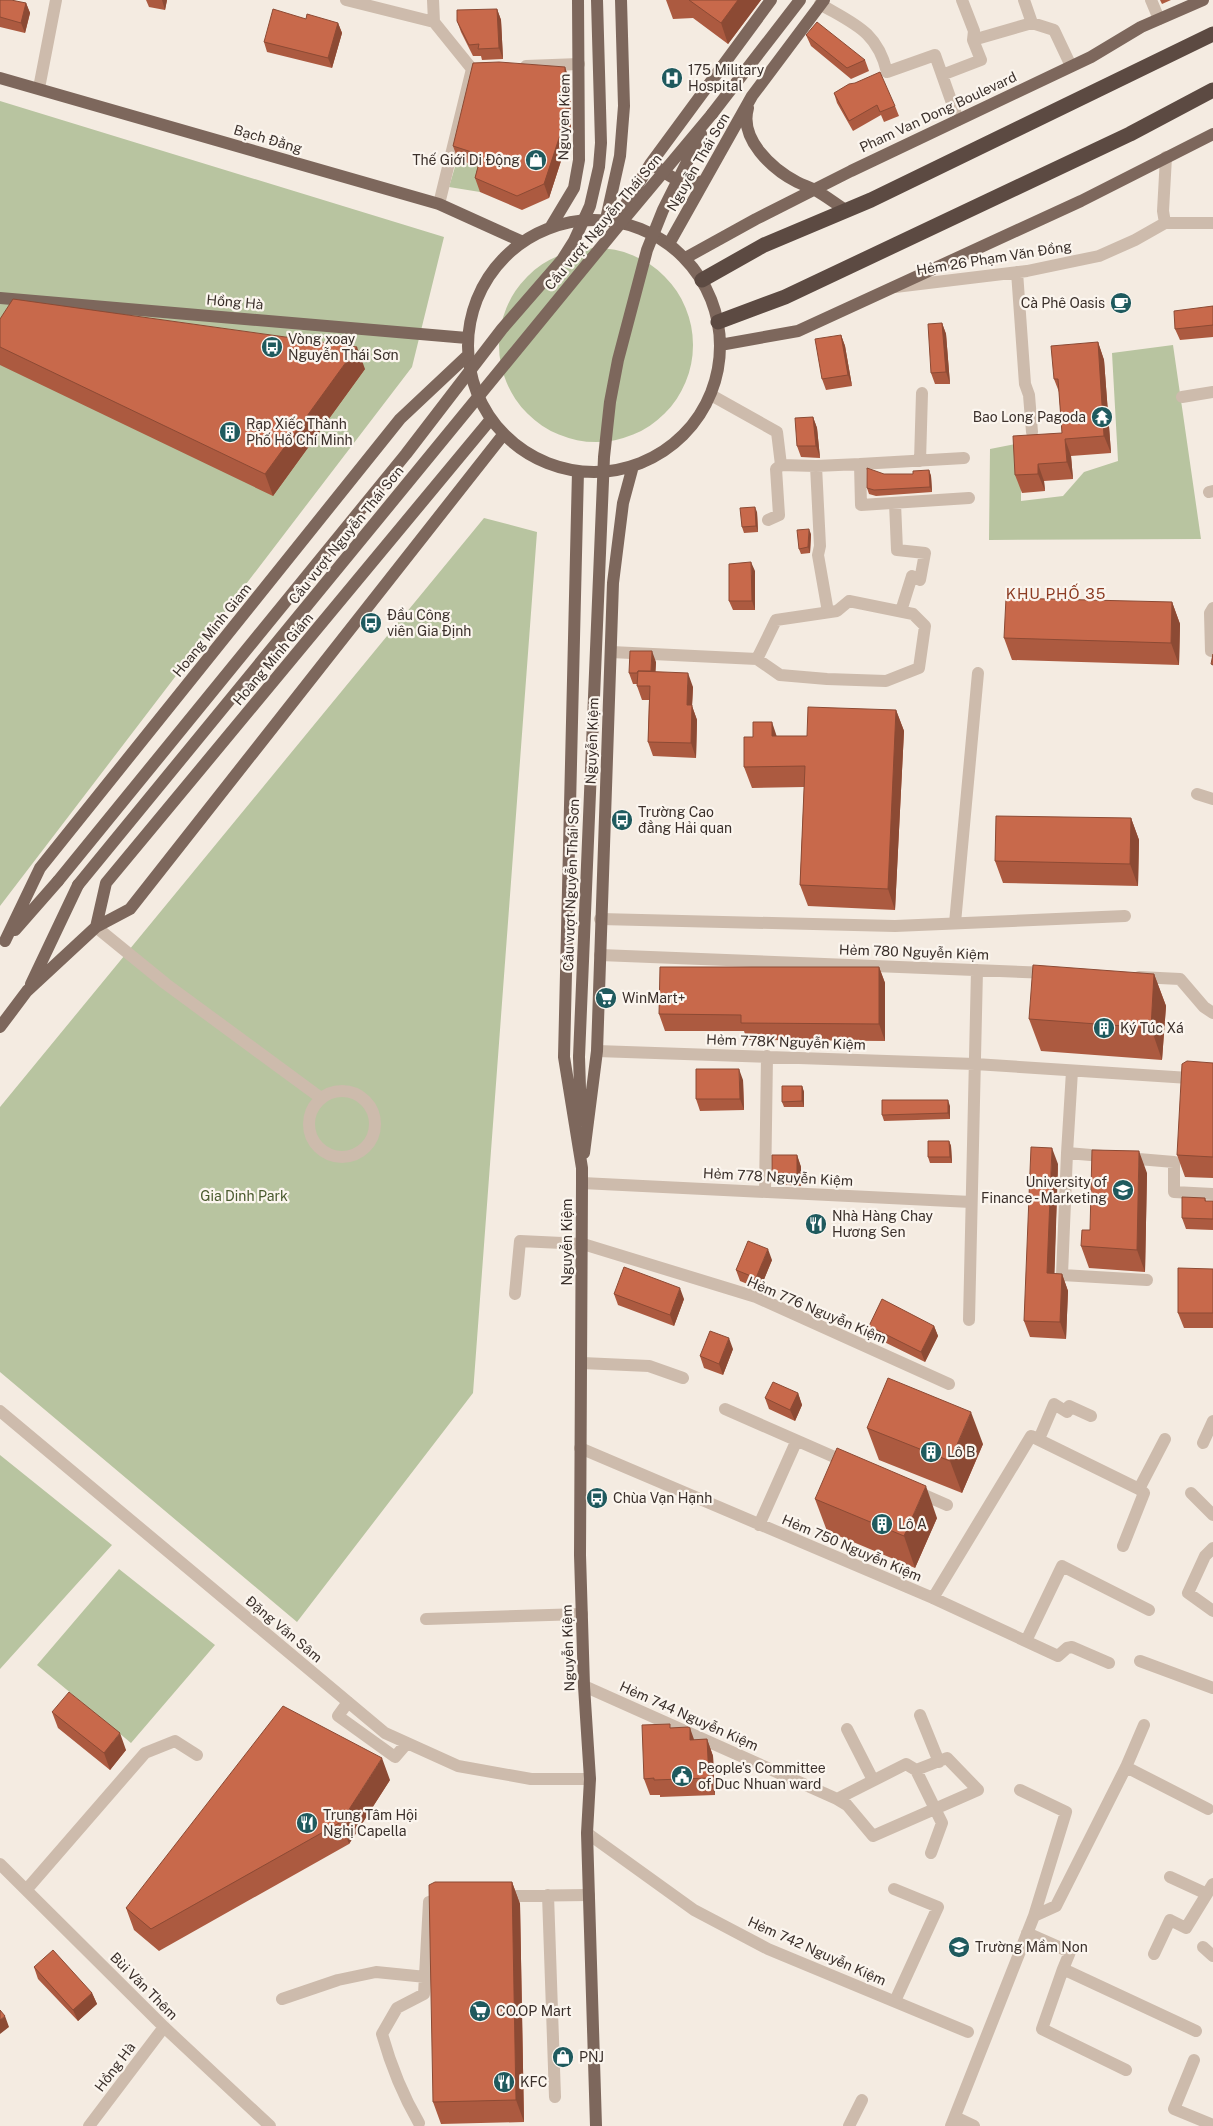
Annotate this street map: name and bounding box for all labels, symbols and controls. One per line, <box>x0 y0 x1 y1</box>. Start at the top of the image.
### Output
place label: 175 Military Hospital <box>688 62 765 94</box>
hospital icon: 175 Military Hospital <box>660 66 684 90</box>
street label: Pham Van Dong Boulevard <box>857 69 1019 155</box>
street label: Nguyen Kiem <box>555 73 573 161</box>
street label: Nguyễn Thái Sơn <box>663 110 733 214</box>
street label: Bạch Đằng <box>232 122 304 156</box>
shop icon: Thế Giới Di Động <box>524 148 548 172</box>
street label: Cầu vượt Nguyễn Thái Sơn <box>541 151 665 293</box>
place label: Thế Giới Di Động <box>412 152 520 168</box>
street label: Hẻm 26 Phạm Văn Đồng <box>915 238 1073 278</box>
cafe icon: Cà Phê Oasis <box>1109 291 1133 315</box>
street label: Hồng Hà <box>206 292 264 312</box>
place label: Cà Phê Oasis <box>1021 295 1105 311</box>
place label: Vòng xoay Nguyễn Thái Sơn <box>288 331 399 363</box>
bus stop icon: Vòng xoay Nguyễn Thái Sơn <box>260 335 284 359</box>
temple icon: Bao Long Pagoda <box>1090 405 1114 429</box>
place label: Bao Long Pagoda <box>973 409 1086 425</box>
place label: Rạp Xiếc Thành Phố Hồ Chí Minh <box>246 416 353 448</box>
building icon: Rạp Xiếc Thành Phố Hồ Chí Minh <box>218 420 242 444</box>
street label: Cầu vượt Nguyễn Thái Sơn <box>285 463 407 607</box>
street label: Hoang Minh Giam <box>169 580 255 680</box>
district label: KHU PHỐ 35 <box>1006 583 1106 602</box>
place label: Đầu Công viên Gia Định <box>387 607 471 639</box>
street label: Hoàng Minh Giám <box>230 610 316 708</box>
bus stop icon: Đầu Công viên Gia Định <box>359 611 383 635</box>
street label: Nguyễn Kiệm <box>582 697 602 785</box>
street label: Cầu vượt Nguyễn Thái Sơn <box>560 798 582 972</box>
place label: Trường Cao đẳng Hải quan <box>638 804 732 836</box>
bus stop icon: Trường Cao đẳng Hải quan <box>610 808 634 832</box>
street label: Hẻm 780 Nguyễn Kiệm <box>839 941 989 963</box>
supermarket icon: WinMart+ <box>594 986 618 1010</box>
place label: WinMart+ <box>622 990 686 1006</box>
building icon: Ký Túc Xá <box>1092 1016 1116 1040</box>
place label: Ký Túc Xá <box>1120 1020 1184 1036</box>
street label: Hẻm 778K Nguyễn Kiệm <box>706 1031 866 1053</box>
street label: Hẻm 778 Nguyễn Kiệm <box>703 1165 853 1189</box>
place label: University of Finance - Marketing <box>981 1174 1107 1206</box>
school or university icon: University of Finance - Marketing <box>1111 1178 1135 1202</box>
park label: Gia Dinh Park <box>200 1188 288 1204</box>
street label: Nguyễn Kiệm <box>559 1199 575 1285</box>
place label: Nhà Hàng Chay Hương Sen <box>832 1208 934 1240</box>
restaurant icon: Nhà Hàng Chay Hương Sen <box>804 1212 828 1236</box>
street label: Hẻm 776 Nguyễn Kiệm <box>745 1273 889 1347</box>
building icon: Lô B <box>919 1440 943 1464</box>
place label: Lô B <box>947 1444 975 1460</box>
bus stop icon: Chùa Vạn Hạnh <box>585 1486 609 1510</box>
place label: Chùa Vạn Hạnh <box>613 1490 712 1506</box>
street label: Hẻm 750 Nguyễn Kiệm <box>780 1511 924 1585</box>
building icon: Lô A <box>870 1512 894 1536</box>
place label: Lô A <box>898 1516 927 1532</box>
street label: Đặng Văn Sâm <box>243 1592 325 1666</box>
street label: Nguyễn Kiệm <box>558 1604 578 1692</box>
street label: Hẻm 744 Nguyễn Kiệm <box>617 1678 761 1754</box>
place label: People's Committee of Duc Nhuan ward <box>698 1760 826 1792</box>
public building icon: People's Committee of Duc Nhuan ward <box>670 1764 694 1788</box>
place label: Trung Tâm Hội Nghị Capella <box>323 1807 417 1839</box>
restaurant icon: Trung Tâm Hội Nghị Capella <box>295 1811 319 1835</box>
street label: Hẻm 742 Nguyễn Kiệm <box>745 1913 889 1989</box>
school or university icon: Trường Mầm Non <box>947 1935 971 1959</box>
place label: Trường Mầm Non <box>975 1939 1088 1955</box>
street label: Bùi Văn Thêm <box>107 1949 181 2023</box>
supermarket icon: CO.OP Mart <box>468 1999 492 2023</box>
place label: CO.OP Mart <box>496 2003 571 2019</box>
street label: Hồng Hà <box>91 2039 139 2095</box>
shop icon: PNJ <box>551 2045 575 2069</box>
place label: PNJ <box>579 2049 604 2065</box>
restaurant icon: KFC <box>492 2070 516 2094</box>
place label: KFC <box>520 2074 548 2090</box>

